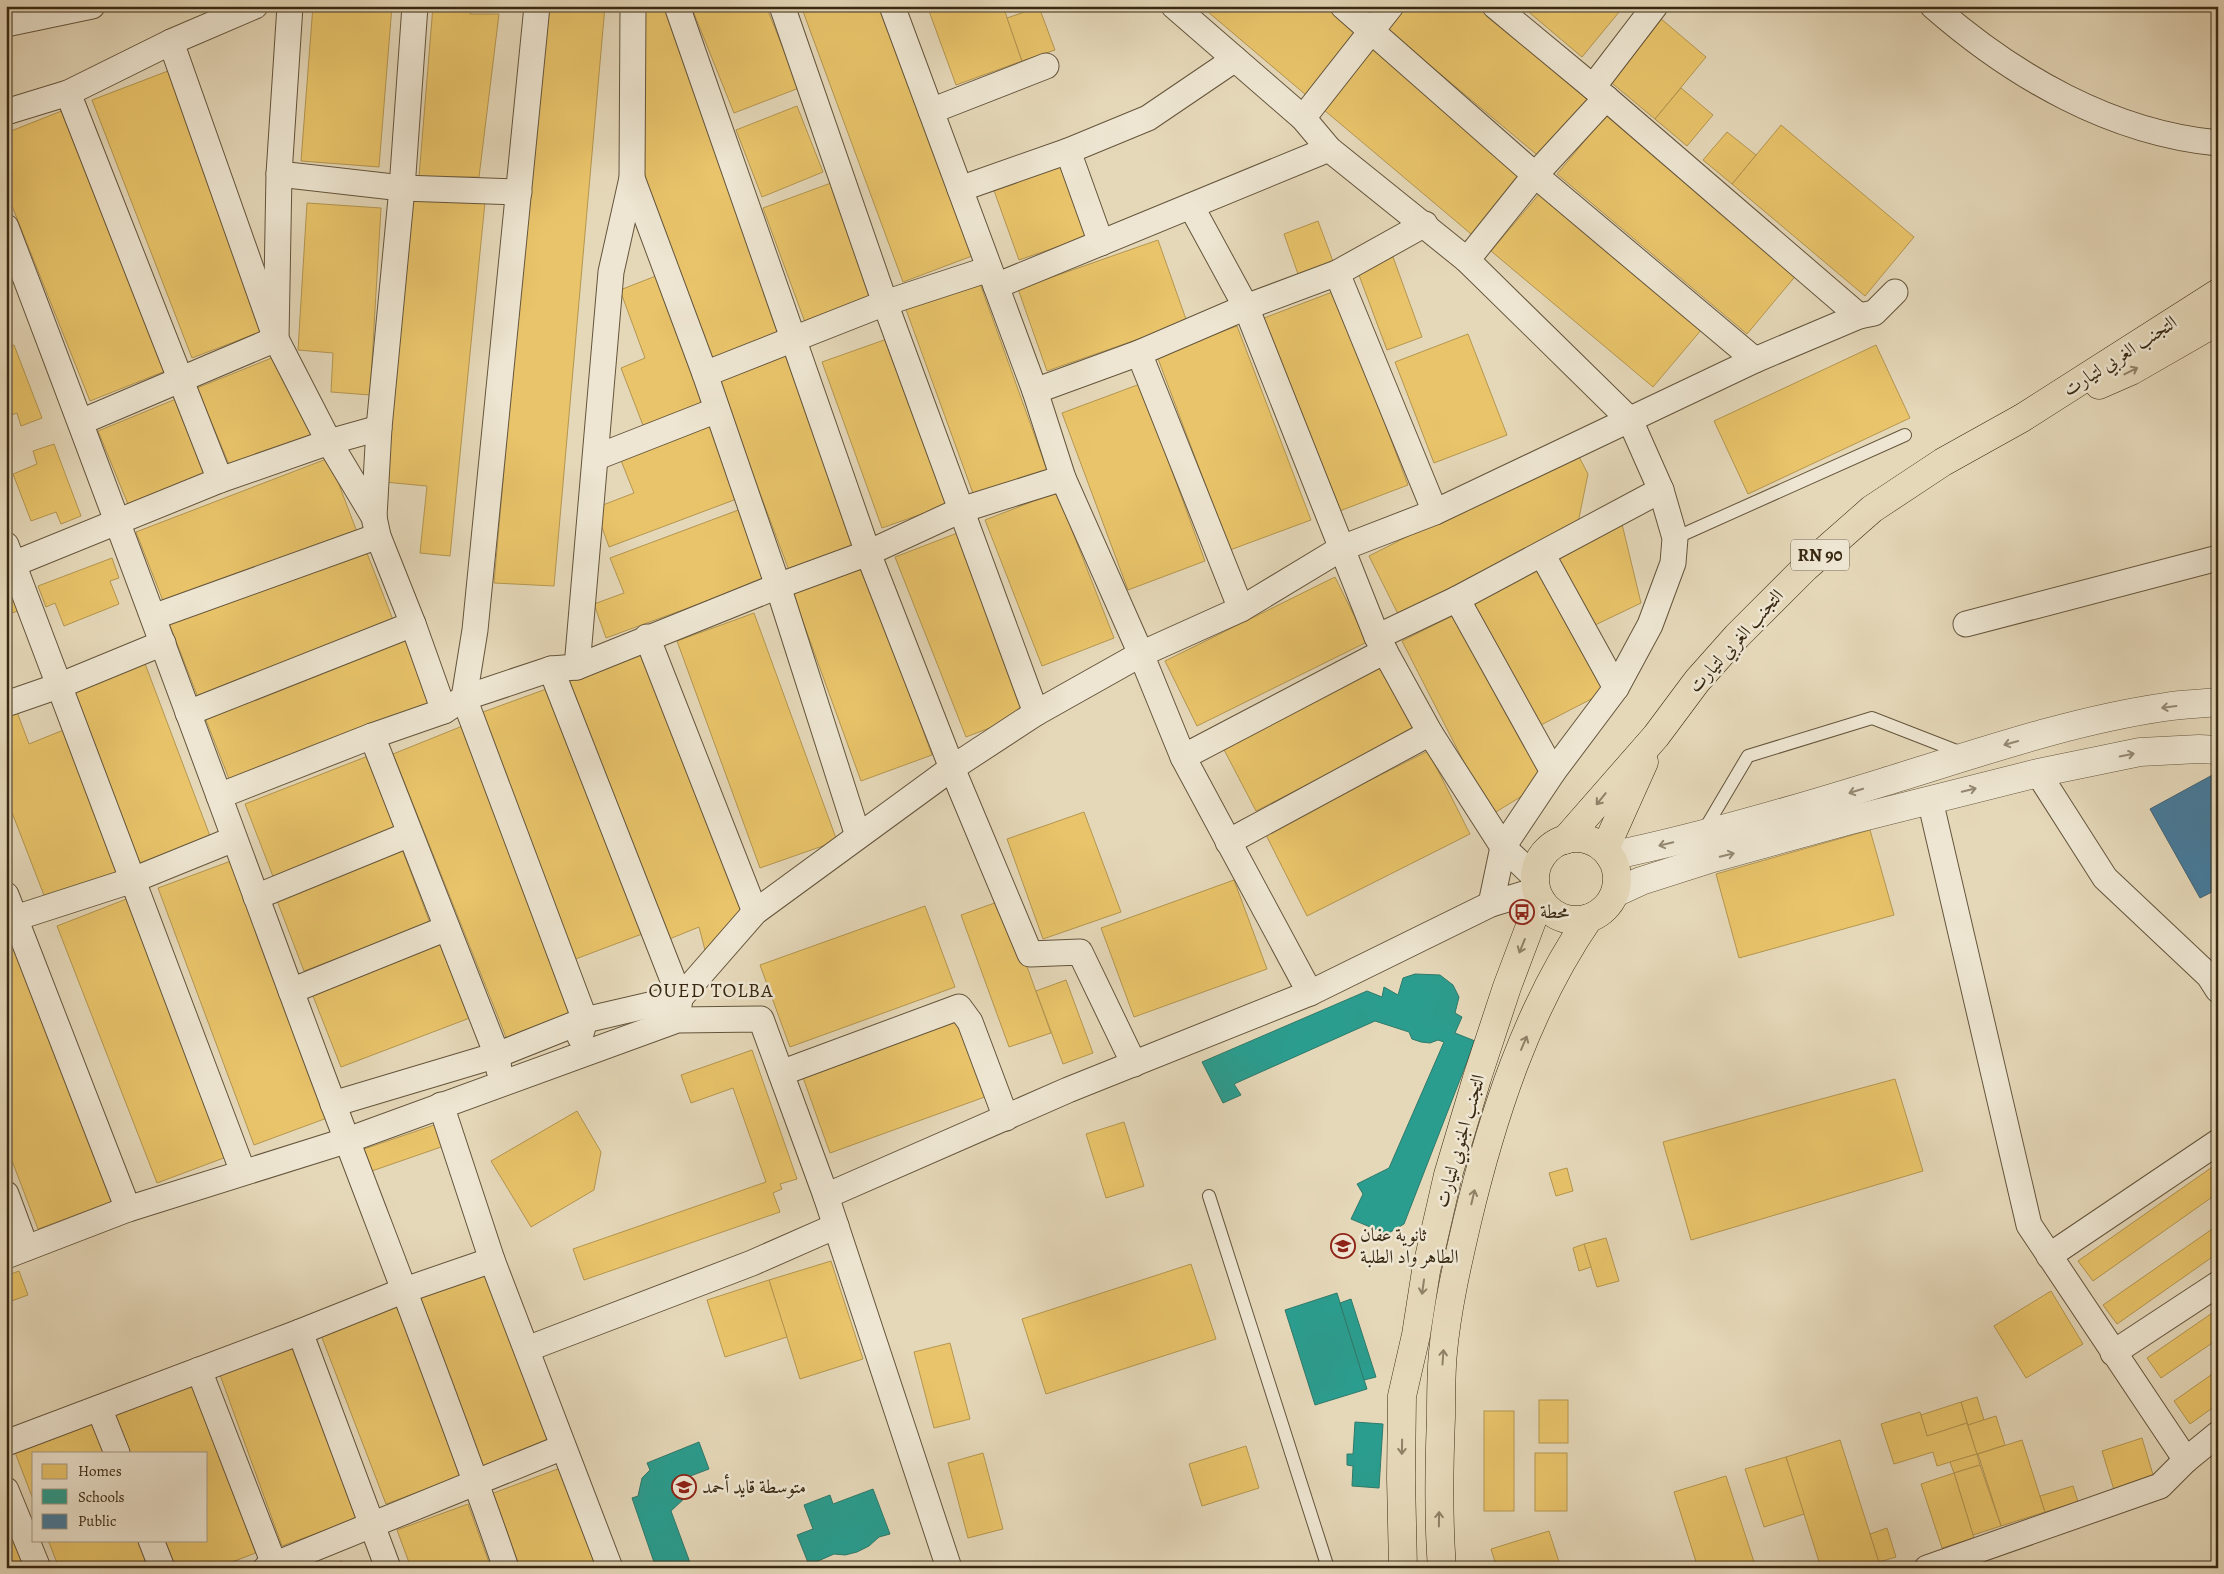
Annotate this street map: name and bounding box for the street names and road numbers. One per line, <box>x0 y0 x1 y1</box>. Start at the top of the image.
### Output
street label: التجنب الغربي لتيارت <box>2058 309 2183 404</box>
road number: RN 90 <box>1791 540 1849 570</box>
street label: التجنب الغربي لتيارت <box>1682 584 1791 700</box>
street label: التجنب الجنوبي لتيارت <box>1429 1071 1493 1211</box>

